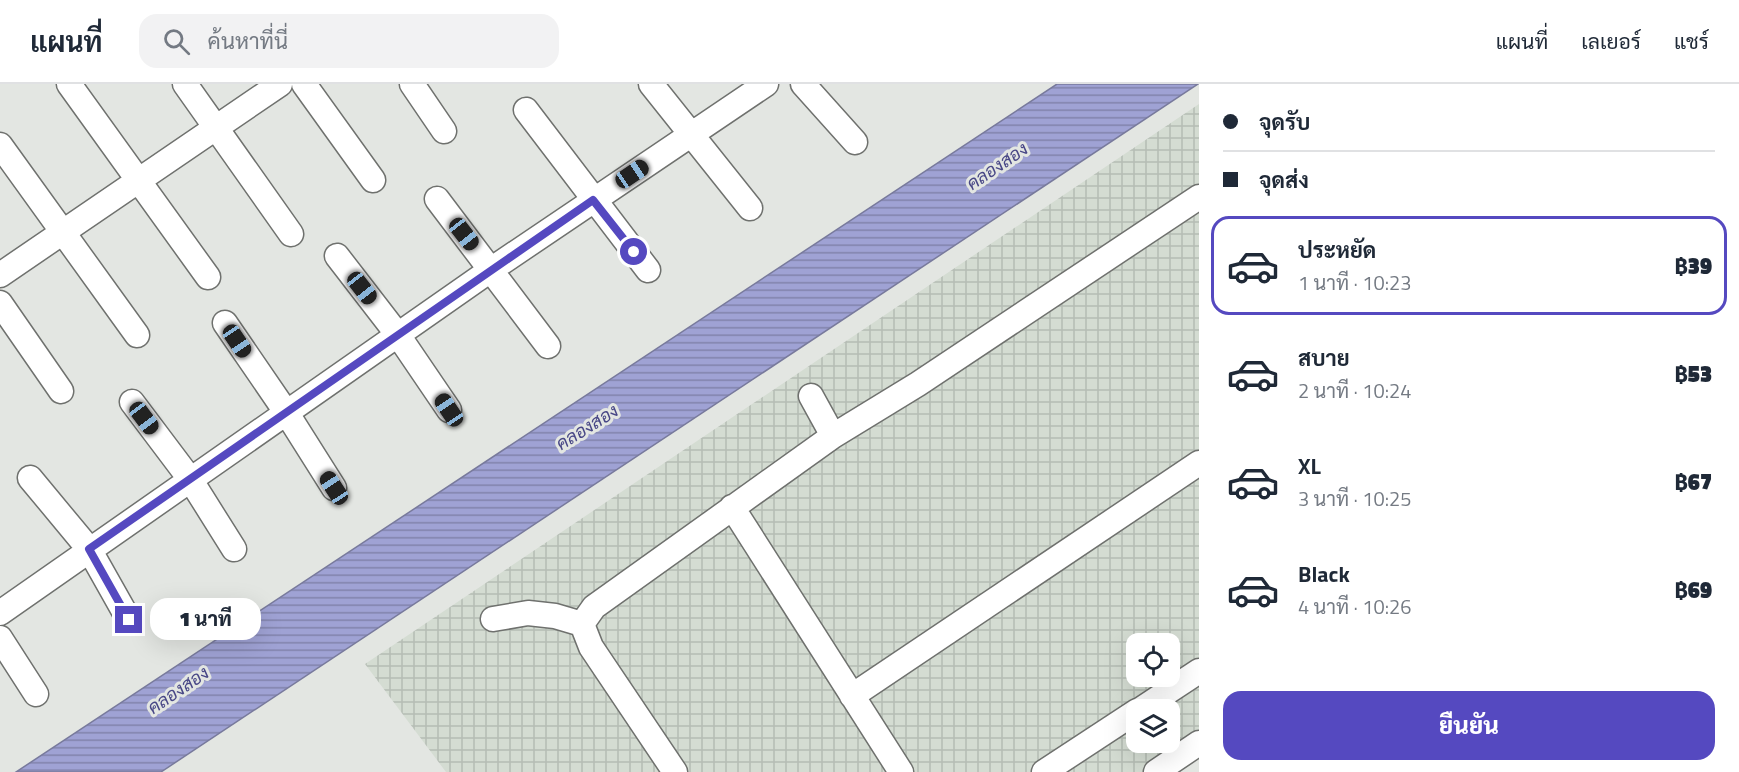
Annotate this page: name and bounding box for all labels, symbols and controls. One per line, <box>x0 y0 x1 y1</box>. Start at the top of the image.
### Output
search box <box>139 14 559 68</box>
text: แผนที่ <box>30 20 103 63</box>
text: ค้นหาที่นี่ <box>208 24 288 58</box>
icon: search <box>160 25 193 58</box>
text: แผนที่ <box>1496 25 1548 57</box>
text: เลเยอร์ <box>1581 25 1641 57</box>
text: แชร์ <box>1674 25 1709 57</box>
text: จุดรับ <box>1259 105 1310 139</box>
water label: คลองสอง <box>961 135 1033 197</box>
car <box>612 156 652 192</box>
text: จุดส่ง <box>1259 163 1309 197</box>
car <box>446 214 482 254</box>
text: ประหยัด <box>1298 233 1376 267</box>
route start <box>620 238 647 265</box>
icon: car <box>1226 239 1280 293</box>
text: ฿39 <box>1674 249 1712 283</box>
text: 1 นาที · 10:23 <box>1298 267 1411 298</box>
car <box>344 268 380 308</box>
car <box>219 321 255 361</box>
text: สบาย <box>1298 341 1350 375</box>
icon: car <box>1226 347 1280 401</box>
text: ฿53 <box>1674 357 1712 391</box>
text: 2 นาที · 10:24 <box>1298 375 1411 406</box>
car <box>431 390 467 430</box>
water label: คลองสอง <box>550 397 624 457</box>
car <box>126 398 162 438</box>
text: XL <box>1298 449 1321 483</box>
icon: car <box>1226 455 1280 509</box>
text: ฿67 <box>1674 465 1712 499</box>
car <box>317 468 351 508</box>
text: 3 นาที · 10:25 <box>1298 483 1411 514</box>
text: Black <box>1298 557 1350 591</box>
icon: car <box>1226 563 1280 617</box>
text: ฿69 <box>1674 573 1712 607</box>
text: 4 นาที · 10:26 <box>1298 591 1411 622</box>
callout: 1 นาที <box>150 599 261 641</box>
text: 1 นาที <box>179 603 232 634</box>
route end <box>115 606 142 633</box>
map controls <box>1126 633 1180 753</box>
button: locate <box>1126 633 1180 687</box>
water label: คลองสอง <box>142 659 214 721</box>
button: ยืนยัน <box>1223 691 1715 760</box>
button: layers <box>1126 699 1180 753</box>

